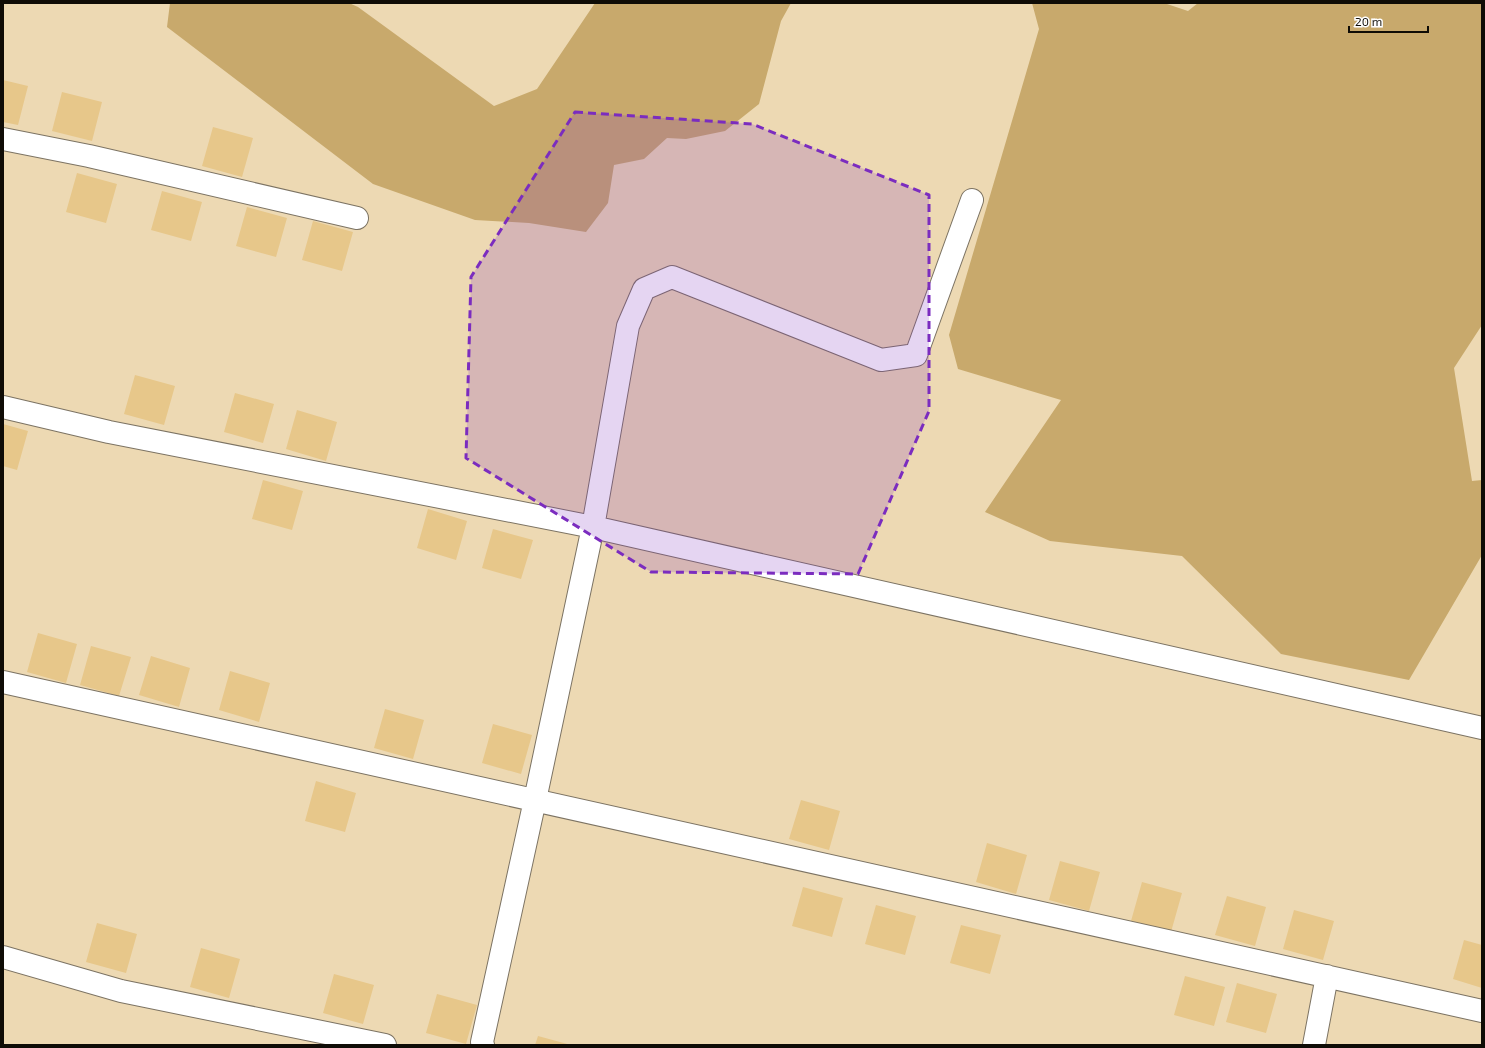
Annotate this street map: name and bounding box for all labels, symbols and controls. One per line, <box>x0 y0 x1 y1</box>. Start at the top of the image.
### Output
scale bar <box>1349 8 1428 34</box>
text: 20 m <box>1355 14 1382 28</box>

